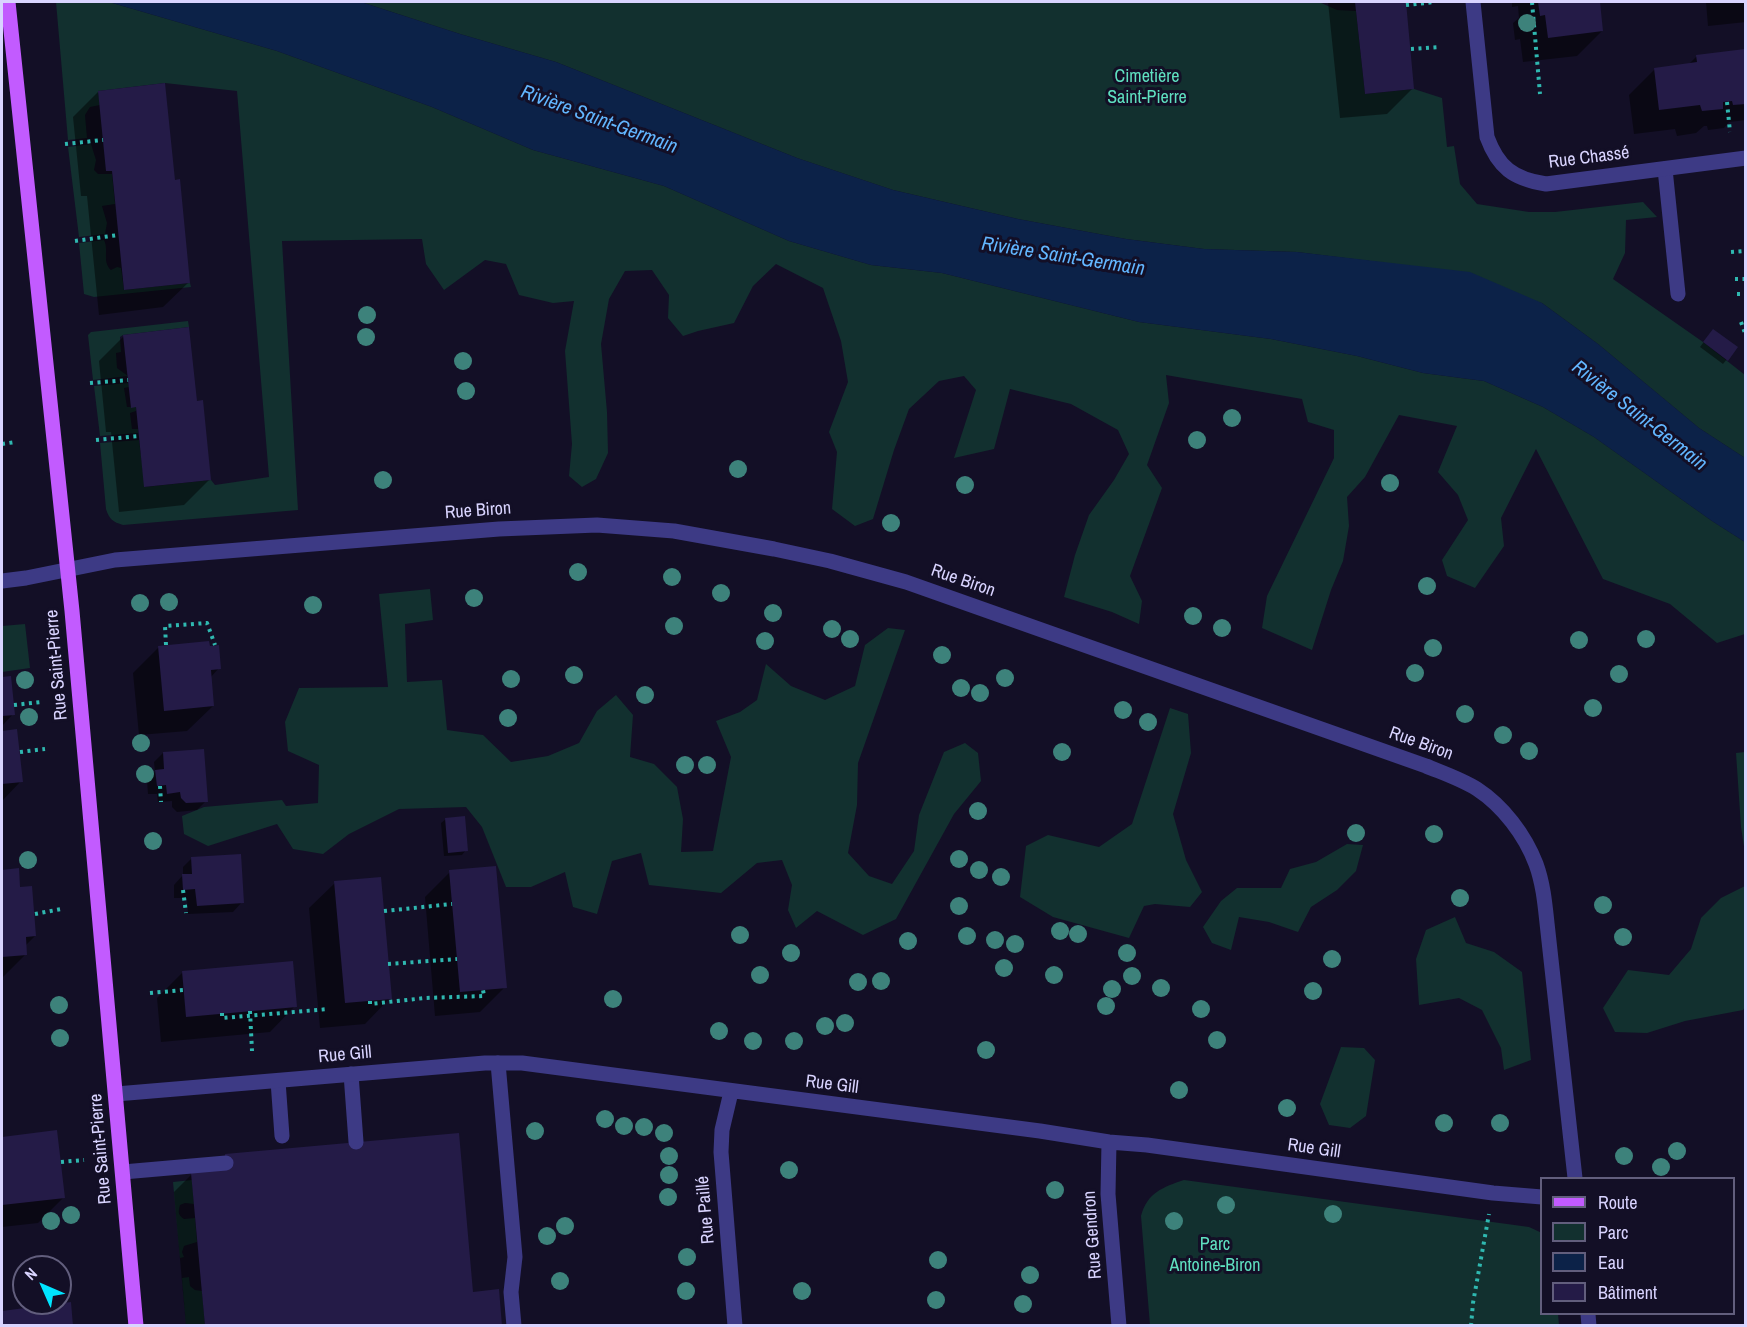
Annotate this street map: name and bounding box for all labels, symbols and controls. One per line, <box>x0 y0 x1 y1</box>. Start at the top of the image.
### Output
park label: Cimetière Saint-Pierre <box>1107 66 1187 109</box>
water label: Rivière Saint-Germain <box>517 81 681 159</box>
street label: Rue Chassé <box>1547 142 1631 174</box>
water label: Rivière Saint-Germain <box>980 232 1146 282</box>
water label: Rivière Saint-Germain <box>1567 356 1711 476</box>
street label: Rue Biron <box>444 498 512 524</box>
street label: Rue Biron <box>928 560 998 602</box>
street label: Rue Saint-Pierre <box>41 609 73 721</box>
street label: Rue Biron <box>1386 722 1456 766</box>
street label: Rue Gill <box>318 1042 372 1068</box>
street label: Rue Gill <box>804 1071 860 1099</box>
street label: Rue Saint-Pierre <box>85 1093 117 1205</box>
street label: Rue Gill <box>1286 1135 1342 1163</box>
street label: Rue Paillé <box>692 1175 720 1245</box>
legend <box>1540 1177 1735 1315</box>
street label: Rue Gendron <box>1079 1190 1107 1280</box>
text: Route <box>1598 1190 1637 1215</box>
text: Parc <box>1598 1220 1628 1245</box>
park label: Parc Antoine-Biron <box>1169 1234 1261 1276</box>
text: Eau <box>1598 1250 1624 1275</box>
north arrow <box>12 1255 72 1315</box>
text: N <box>20 1263 42 1285</box>
text: Bâtiment <box>1598 1280 1657 1305</box>

